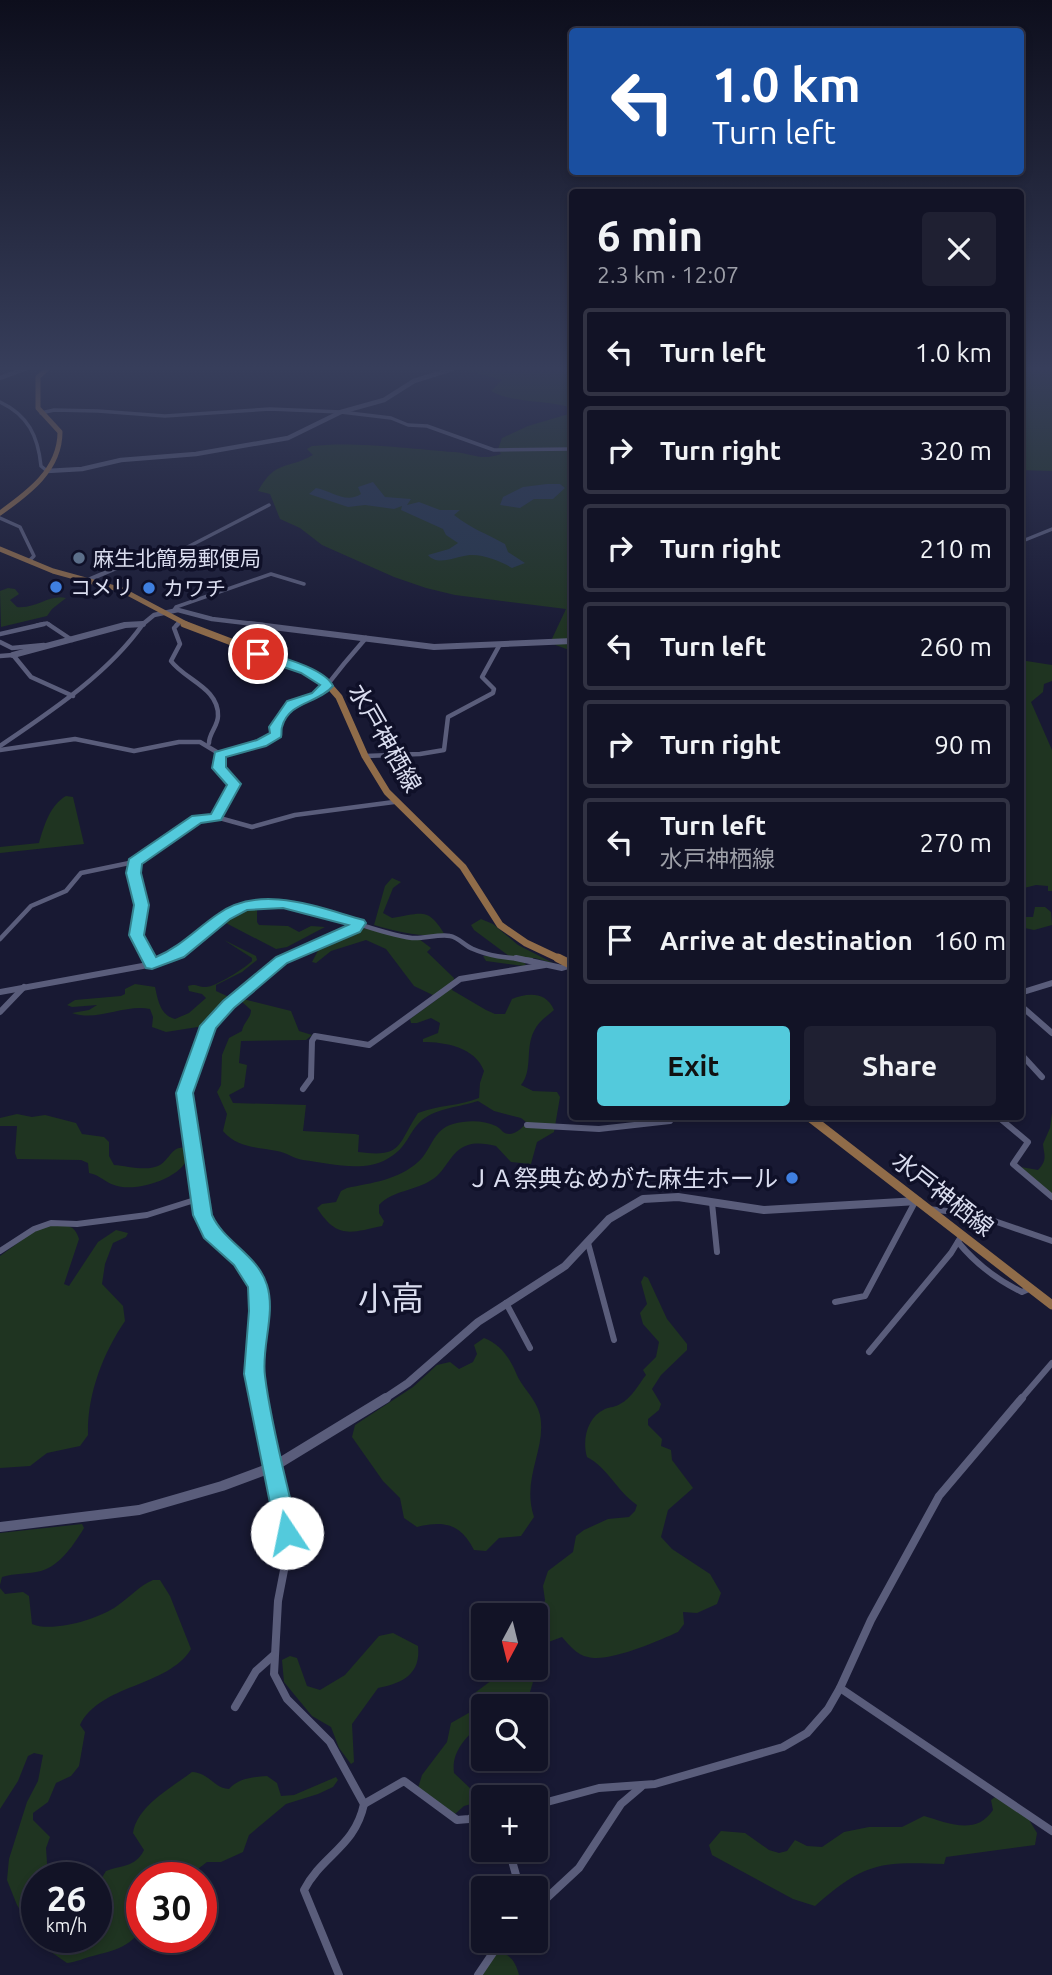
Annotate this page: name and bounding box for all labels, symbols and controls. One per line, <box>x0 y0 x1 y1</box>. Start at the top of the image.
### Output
icon: left <box>597 56 688 147</box>
text: 1.0 km <box>712 56 861 111</box>
text: Turn left <box>712 114 836 150</box>
text: 6 min <box>597 212 703 259</box>
button: close <box>922 212 996 286</box>
text: 2.3 km · 12:07 <box>597 262 739 287</box>
icon: left <box>601 333 639 371</box>
text: Turn left <box>660 338 766 367</box>
text: 1.0 km <box>915 338 992 367</box>
icon: right <box>601 431 639 469</box>
text: Turn right <box>660 436 781 465</box>
text: 320 m <box>920 436 992 465</box>
icon: right <box>601 529 639 567</box>
text: Turn right <box>660 534 781 563</box>
text: 210 m <box>920 534 992 563</box>
place label: 麻生北簡易郵便局 <box>93 546 261 570</box>
marker: 麻生北簡易郵便局 <box>71 550 87 566</box>
place label: コメリ <box>70 575 133 599</box>
place label: カワチ <box>163 576 226 600</box>
marker: コメリ <box>48 579 64 595</box>
marker: カワチ <box>141 580 157 596</box>
pin <box>228 624 288 684</box>
icon: left <box>601 627 639 665</box>
text: Turn left <box>660 632 766 661</box>
text: 260 m <box>920 632 992 661</box>
icon: arrive <box>239 635 277 673</box>
street label: 水戸神栖線 <box>343 679 427 797</box>
icon: right <box>601 725 639 763</box>
text: Turn right <box>660 730 781 759</box>
text: 90 m <box>934 730 992 759</box>
text: Turn left <box>660 811 766 840</box>
icon: left <box>601 823 639 861</box>
text: 270 m <box>920 828 992 857</box>
text: 水戸神栖線 <box>660 846 775 871</box>
icon: arrive <box>601 921 639 959</box>
text: Arrive at destination <box>660 926 913 955</box>
text: 160 m <box>934 926 1006 955</box>
button: Exit <box>597 1026 790 1106</box>
button: Share <box>804 1026 996 1106</box>
street label: 水戸神栖線 <box>887 1146 999 1242</box>
place label: ＪＡ祭典なめがた麻生ホール <box>466 1165 778 1192</box>
marker: ＪＡ祭典なめがた麻生ホール <box>784 1170 800 1186</box>
district label: 小高 <box>358 1279 424 1316</box>
position arrow <box>250 1496 324 1570</box>
north arrow <box>471 1603 548 1680</box>
map controls <box>471 1603 548 1953</box>
button: search <box>471 1694 548 1771</box>
button: + <box>471 1785 548 1862</box>
speed limit sign: 30 <box>126 1862 217 1953</box>
button: − <box>471 1876 548 1953</box>
text: 26 <box>47 1878 86 1918</box>
text: km/h <box>46 1915 87 1935</box>

